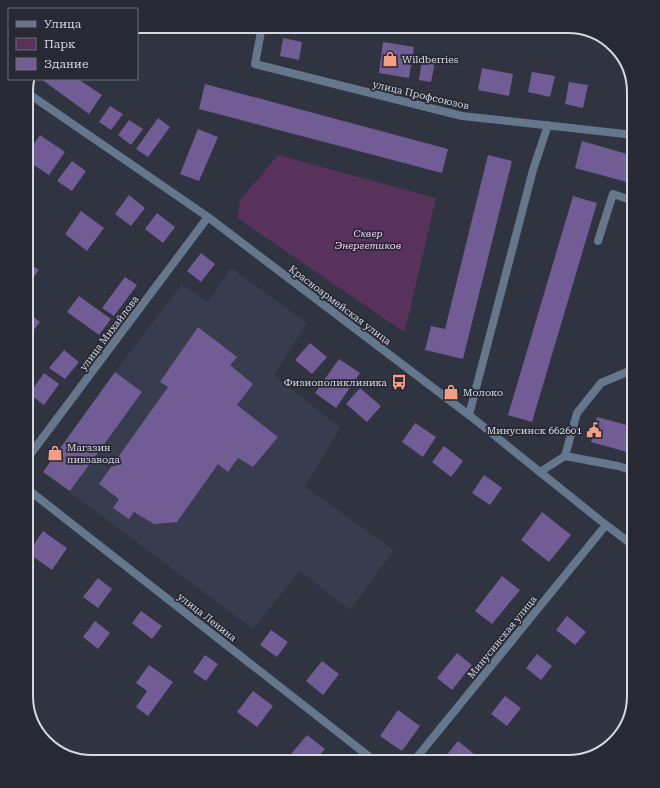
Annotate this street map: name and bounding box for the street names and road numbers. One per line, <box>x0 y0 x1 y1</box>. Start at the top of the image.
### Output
street label: улица Профсоюзов <box>372 79 471 112</box>
street label: Красноармейская улица <box>287 263 394 347</box>
street label: улица Михайлова <box>77 293 141 373</box>
street label: улица Ленина <box>175 591 239 644</box>
street label: Минусинская улица <box>465 593 539 680</box>

